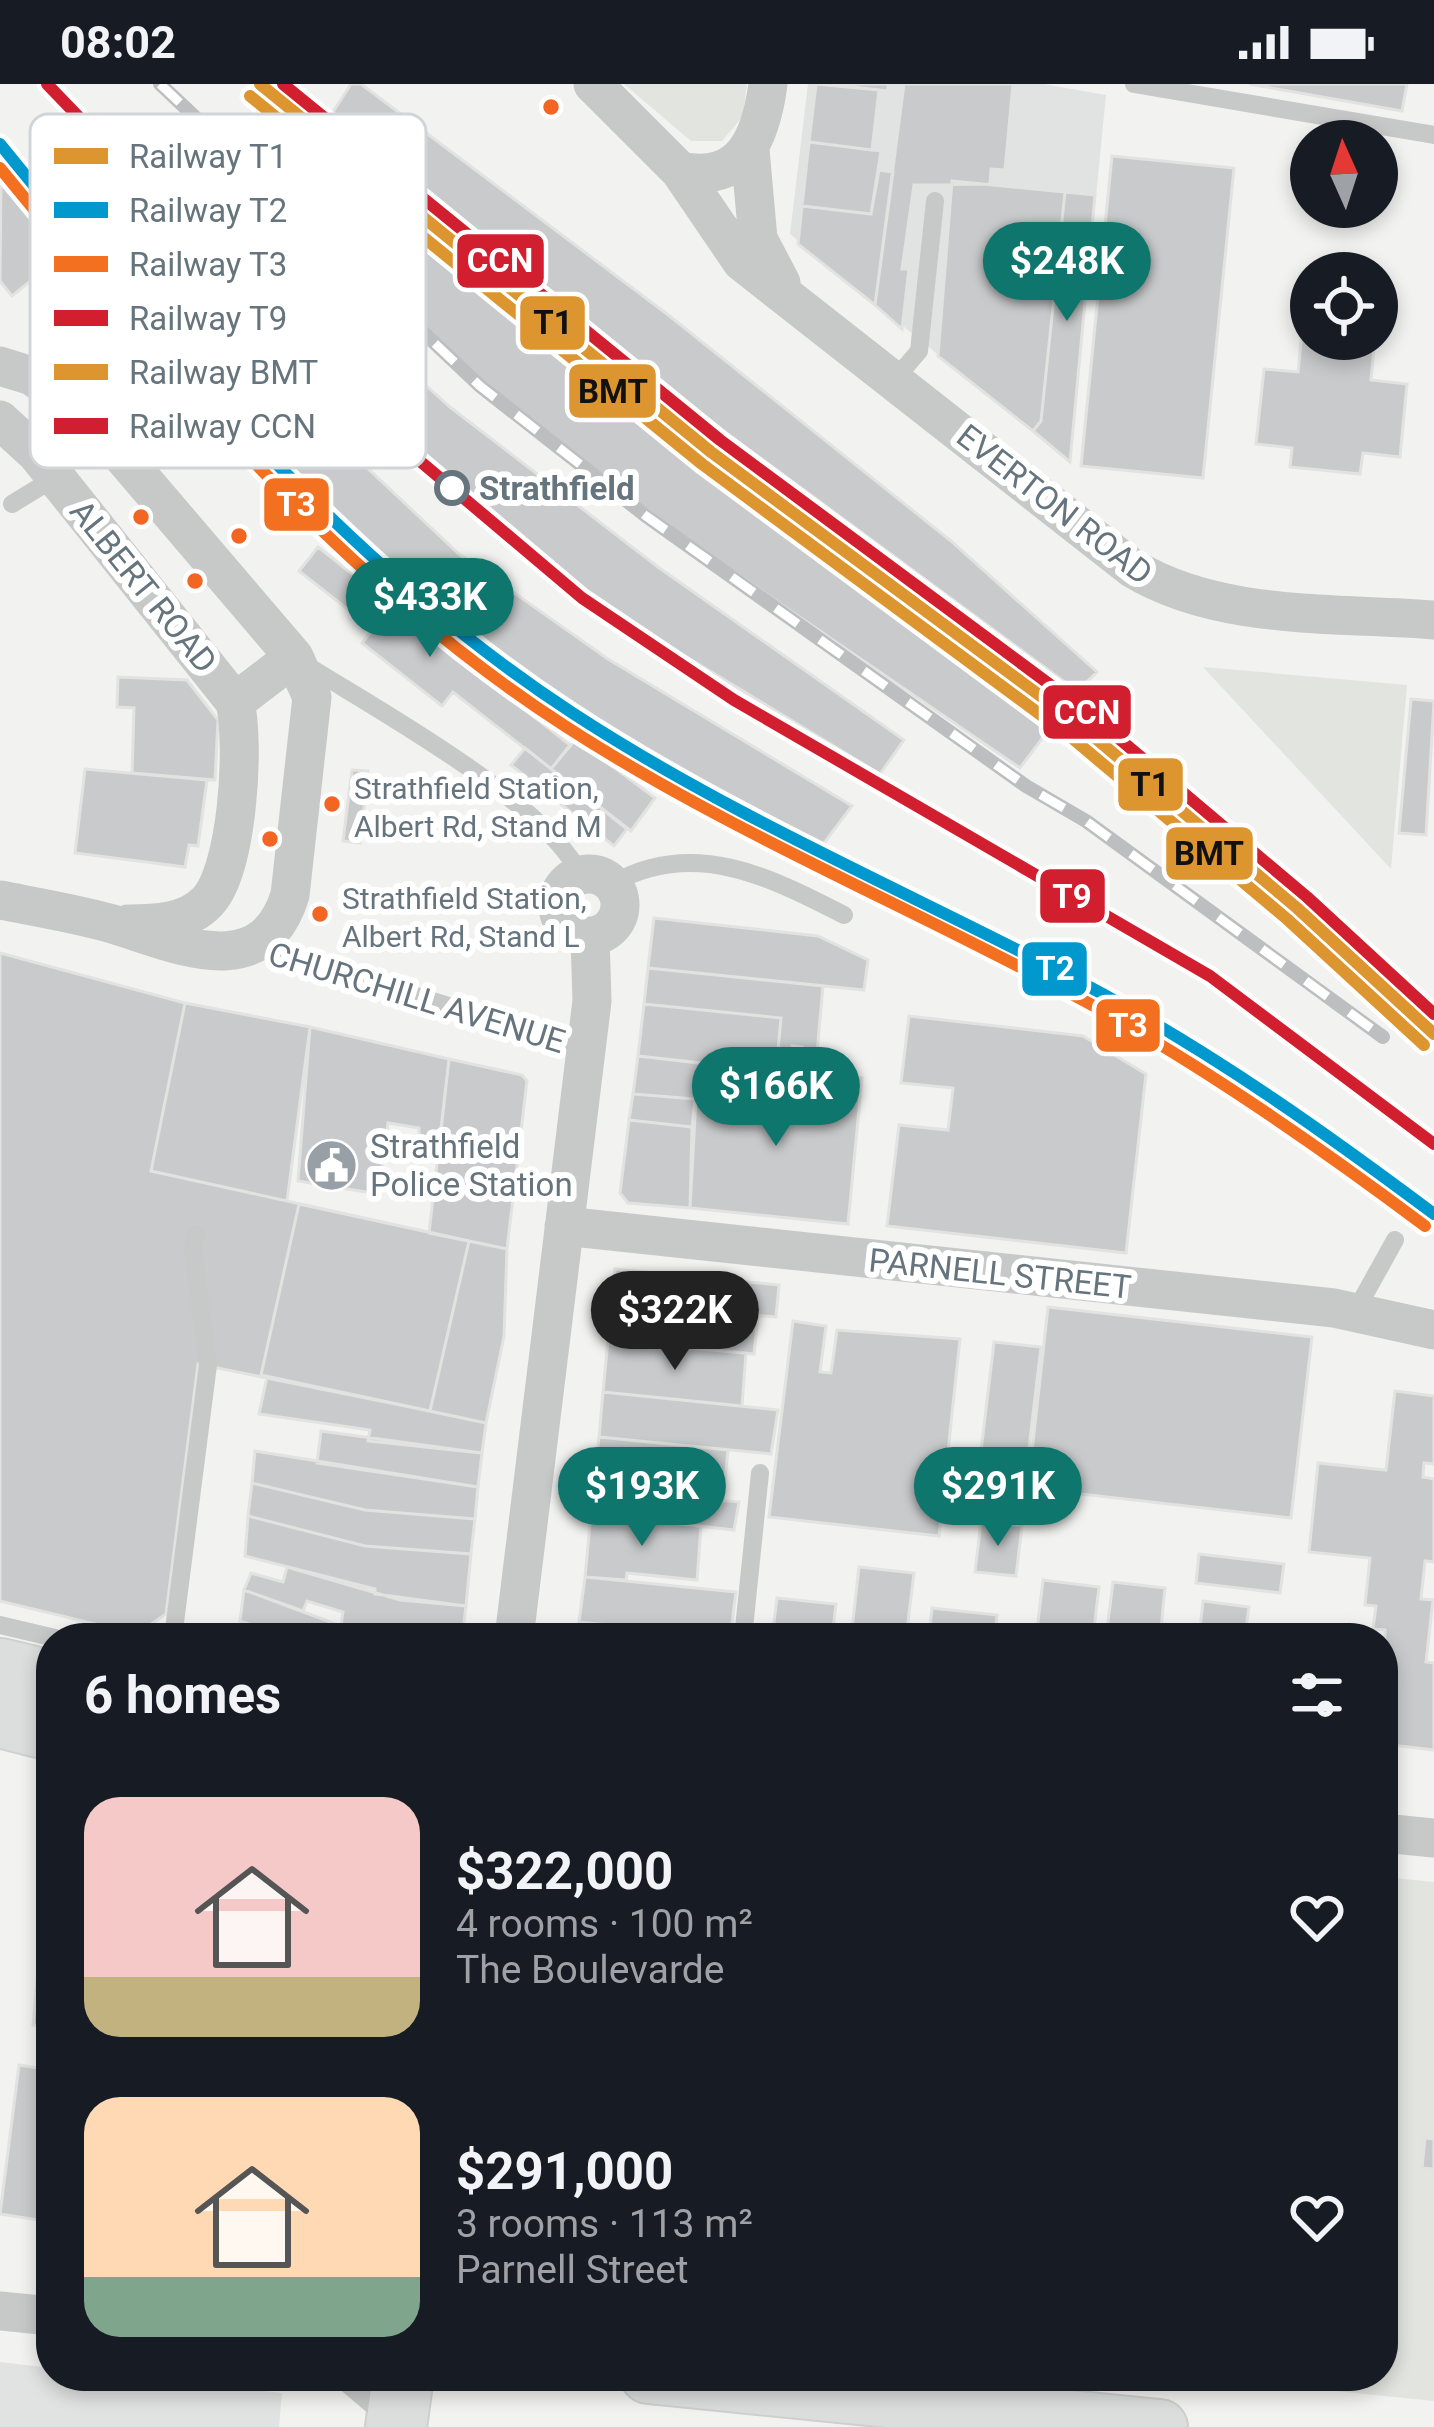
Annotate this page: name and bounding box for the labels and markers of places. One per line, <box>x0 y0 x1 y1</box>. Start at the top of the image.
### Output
unlabelled marker <box>540 96 562 118</box>
pin: $248K <box>983 222 1151 324</box>
place label: Strathfield <box>479 469 635 508</box>
marker: Strathfield <box>436 472 468 504</box>
unlabelled marker <box>130 506 152 528</box>
unlabelled marker <box>228 525 250 547</box>
pin: $433K <box>346 558 514 660</box>
unlabelled marker <box>184 570 206 592</box>
place label: Strathfield Station, Albert Rd, Stand M <box>354 771 602 844</box>
marker: Strathfield Station, Albert Rd, Stand M <box>321 793 343 815</box>
unlabelled marker <box>259 828 281 850</box>
place label: Strathfield Station, Albert Rd, Stand L <box>342 881 587 954</box>
marker: Strathfield Station, Albert Rd, Stand L <box>309 903 331 925</box>
pin: $166K <box>692 1047 860 1149</box>
place label: Strathfield Police Station <box>370 1127 573 1204</box>
public building icon: Strathfield Police Station <box>303 1137 359 1193</box>
pin: $322K <box>591 1271 759 1373</box>
pin: $193K <box>558 1447 726 1549</box>
pin: $291K <box>914 1447 1082 1549</box>

